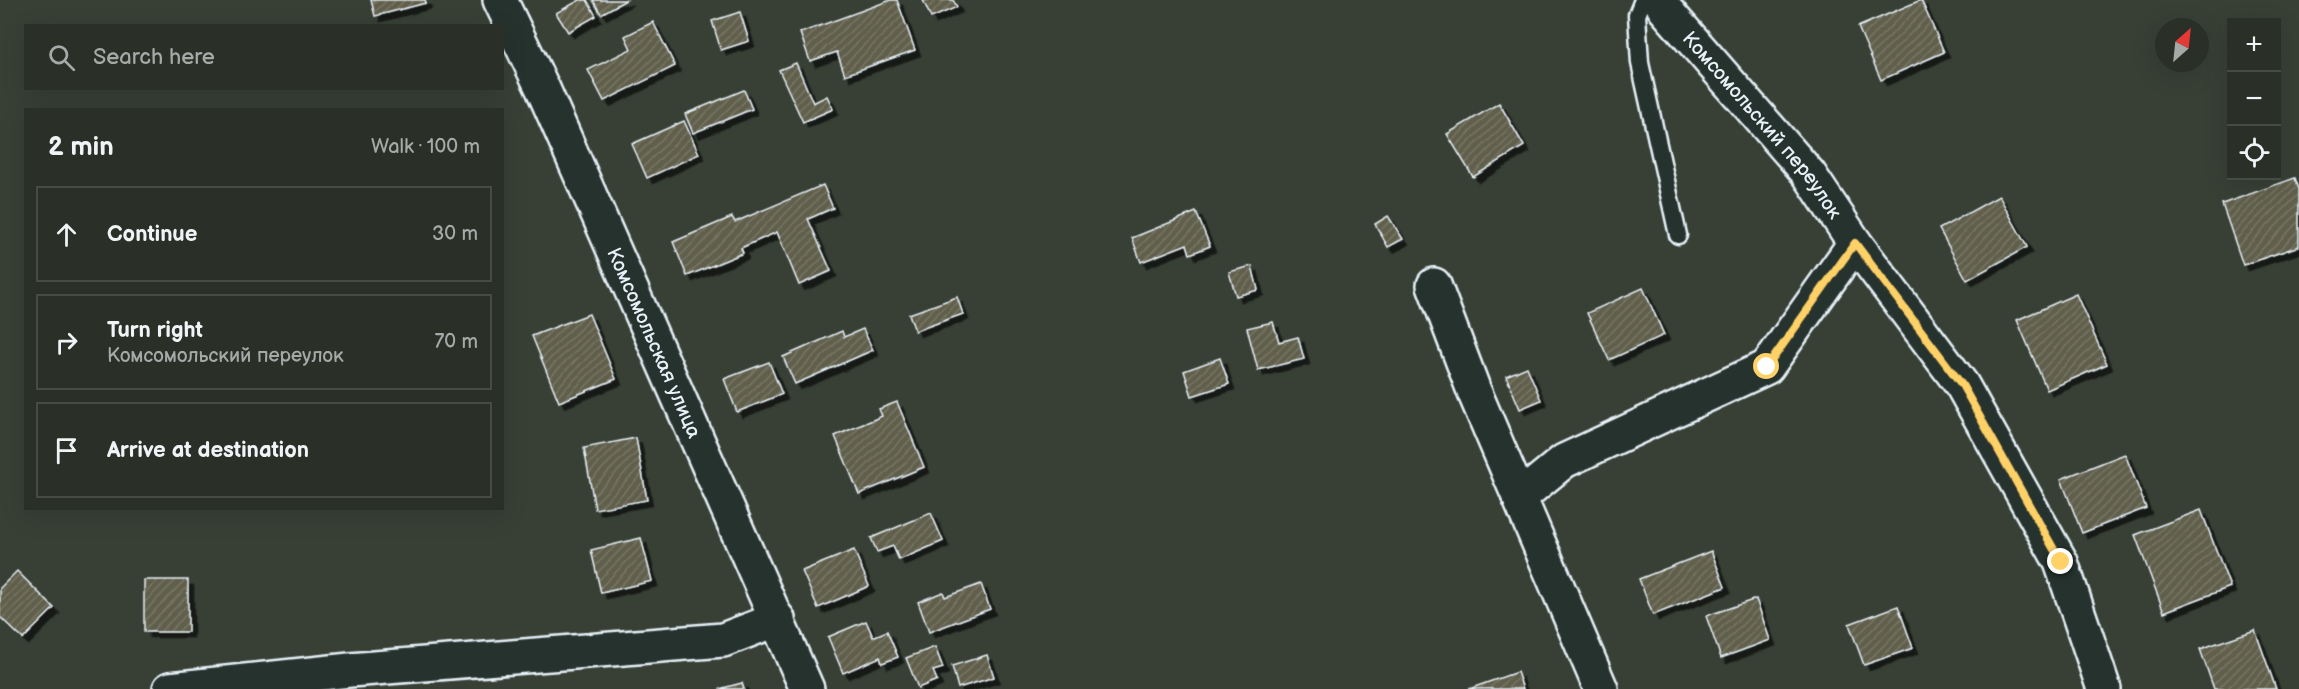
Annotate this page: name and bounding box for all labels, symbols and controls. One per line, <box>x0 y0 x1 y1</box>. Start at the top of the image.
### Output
north arrow <box>2155 18 2209 72</box>
map controls <box>2227 18 2281 180</box>
button: + <box>2227 18 2281 72</box>
search box <box>24 24 504 90</box>
street label: Комсомольский переулок <box>1677 27 1847 224</box>
icon: search <box>45 41 78 74</box>
text: Search here <box>93 44 215 71</box>
button: − <box>2227 72 2281 126</box>
button: locate <box>2227 126 2281 180</box>
text: 2 min <box>48 132 114 163</box>
text: Walk · 100 m <box>371 135 480 159</box>
icon: ahead <box>50 218 83 251</box>
text: Continue <box>107 221 197 248</box>
text: 30 m <box>432 222 478 246</box>
street label: Комсомольская улица <box>601 244 706 442</box>
text: Turn right <box>107 317 203 344</box>
icon: right <box>50 326 83 359</box>
text: 70 m <box>434 330 478 354</box>
text: Комсомольский переулок <box>107 344 344 368</box>
route start <box>1753 353 1779 379</box>
icon: arrive <box>50 434 83 467</box>
text: Arrive at destination <box>107 437 309 464</box>
route end <box>2047 548 2073 574</box>

